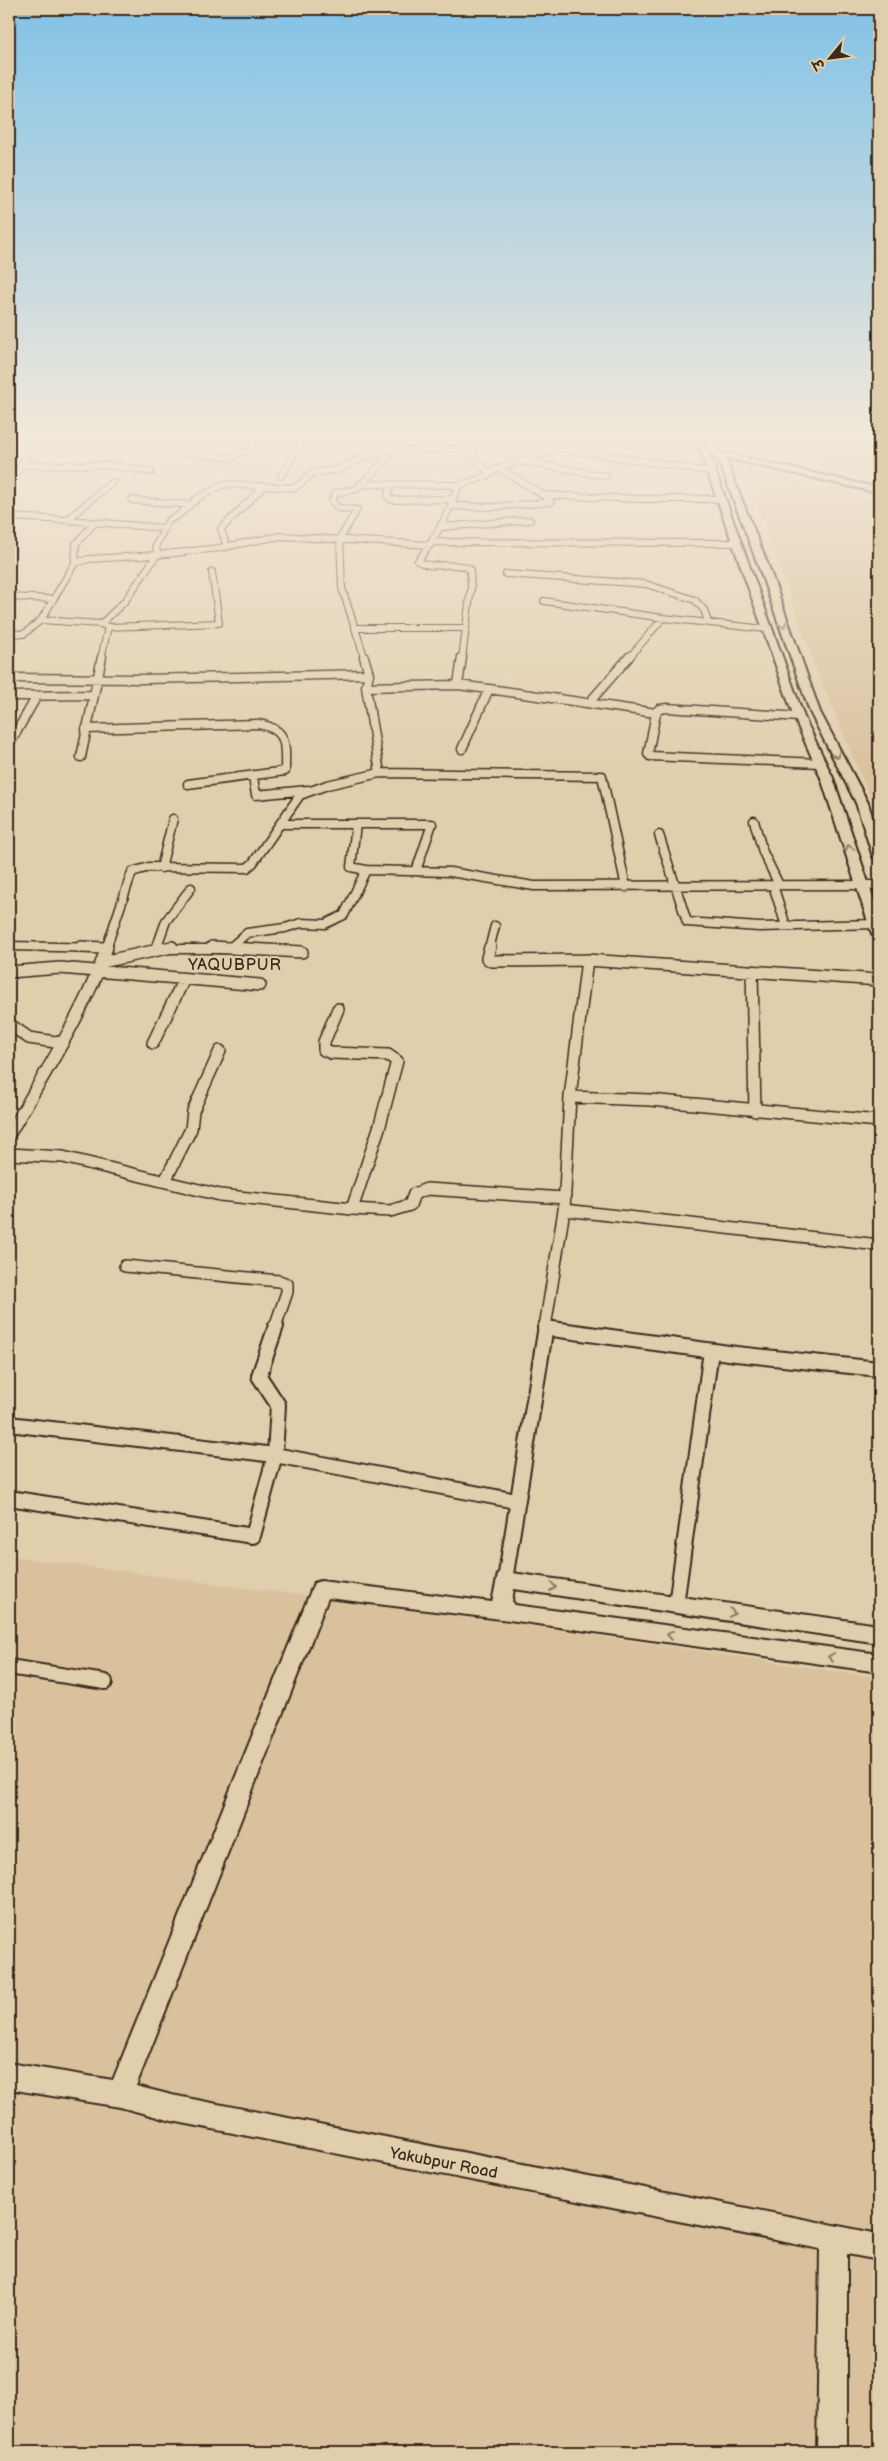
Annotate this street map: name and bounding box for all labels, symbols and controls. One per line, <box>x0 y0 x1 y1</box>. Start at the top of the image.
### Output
north arrow <box>806 32 856 82</box>
text: उ <box>809 54 830 74</box>
one-way arrow <box>778 620 788 628</box>
one-way arrow <box>831 750 841 759</box>
one-way arrow <box>845 844 855 853</box>
district label: YAQUBPUR <box>187 956 282 975</box>
one-way arrow <box>549 1581 558 1591</box>
one-way arrow <box>728 1607 736 1618</box>
one-way arrow <box>666 1630 674 1640</box>
one-way arrow <box>827 1652 835 1663</box>
street label: Yakubpur Road <box>387 2144 499 2183</box>

